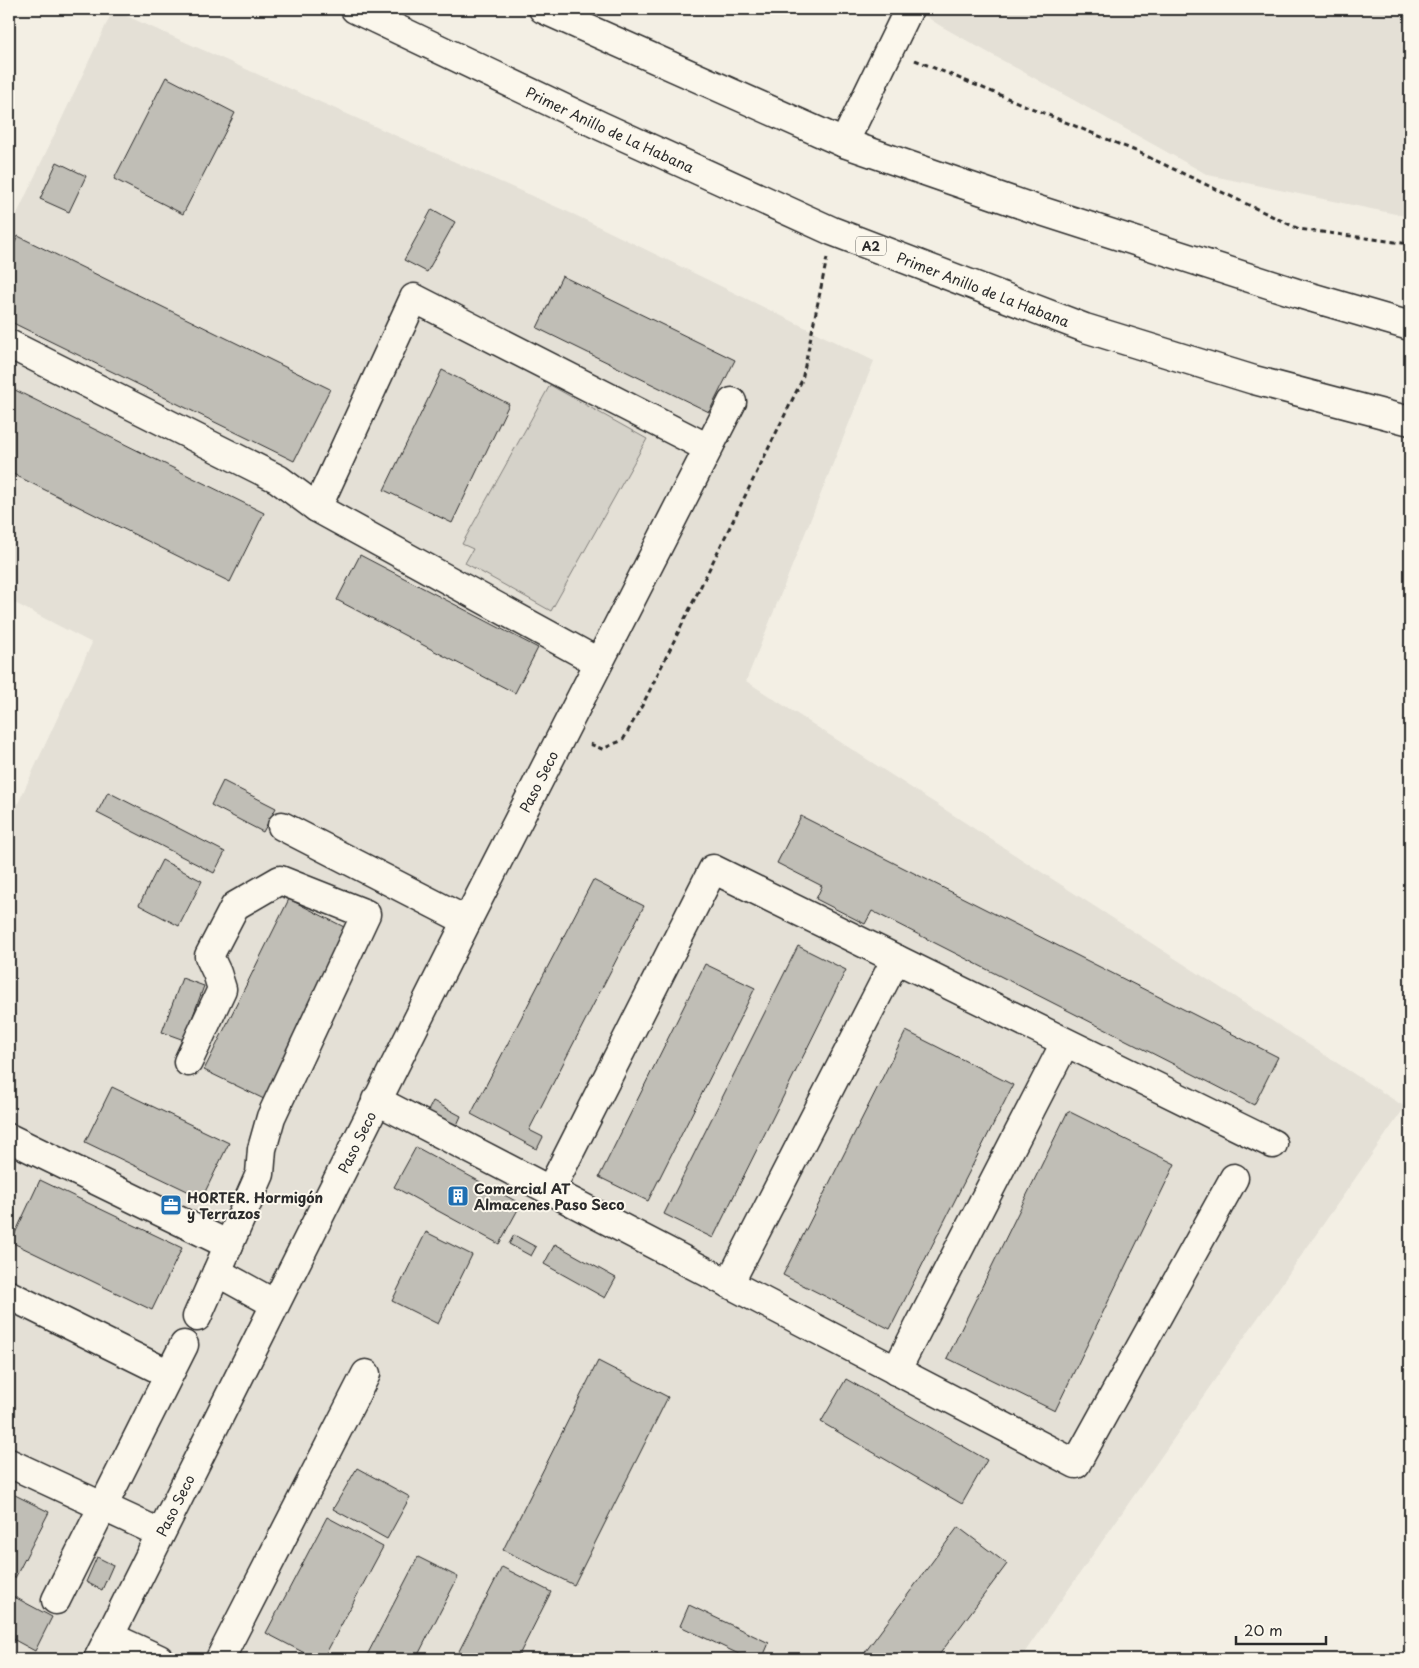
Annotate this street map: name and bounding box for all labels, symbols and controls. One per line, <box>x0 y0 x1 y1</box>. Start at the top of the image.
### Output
street label: Primer Anillo de La Habana <box>522 81 698 178</box>
road number: A2 <box>856 237 886 256</box>
street label: Primer Anillo de La Habana <box>894 246 1073 332</box>
street label: Paso Seco <box>514 747 563 816</box>
street label: Paso Seco <box>332 1107 381 1177</box>
place label: Comercial AT Almacenes Paso Seco <box>474 1178 624 1215</box>
building icon: Comercial AT Almacenes Paso Seco <box>446 1184 470 1208</box>
place label: HORTER. Hormigón y Terrazos <box>187 1187 323 1224</box>
office icon: HORTER. Hormigón y Terrazos <box>159 1193 183 1217</box>
street label: Paso Seco <box>151 1470 199 1540</box>
scale bar <box>1236 1613 1326 1645</box>
text: 20 m <box>1244 1618 1283 1641</box>

